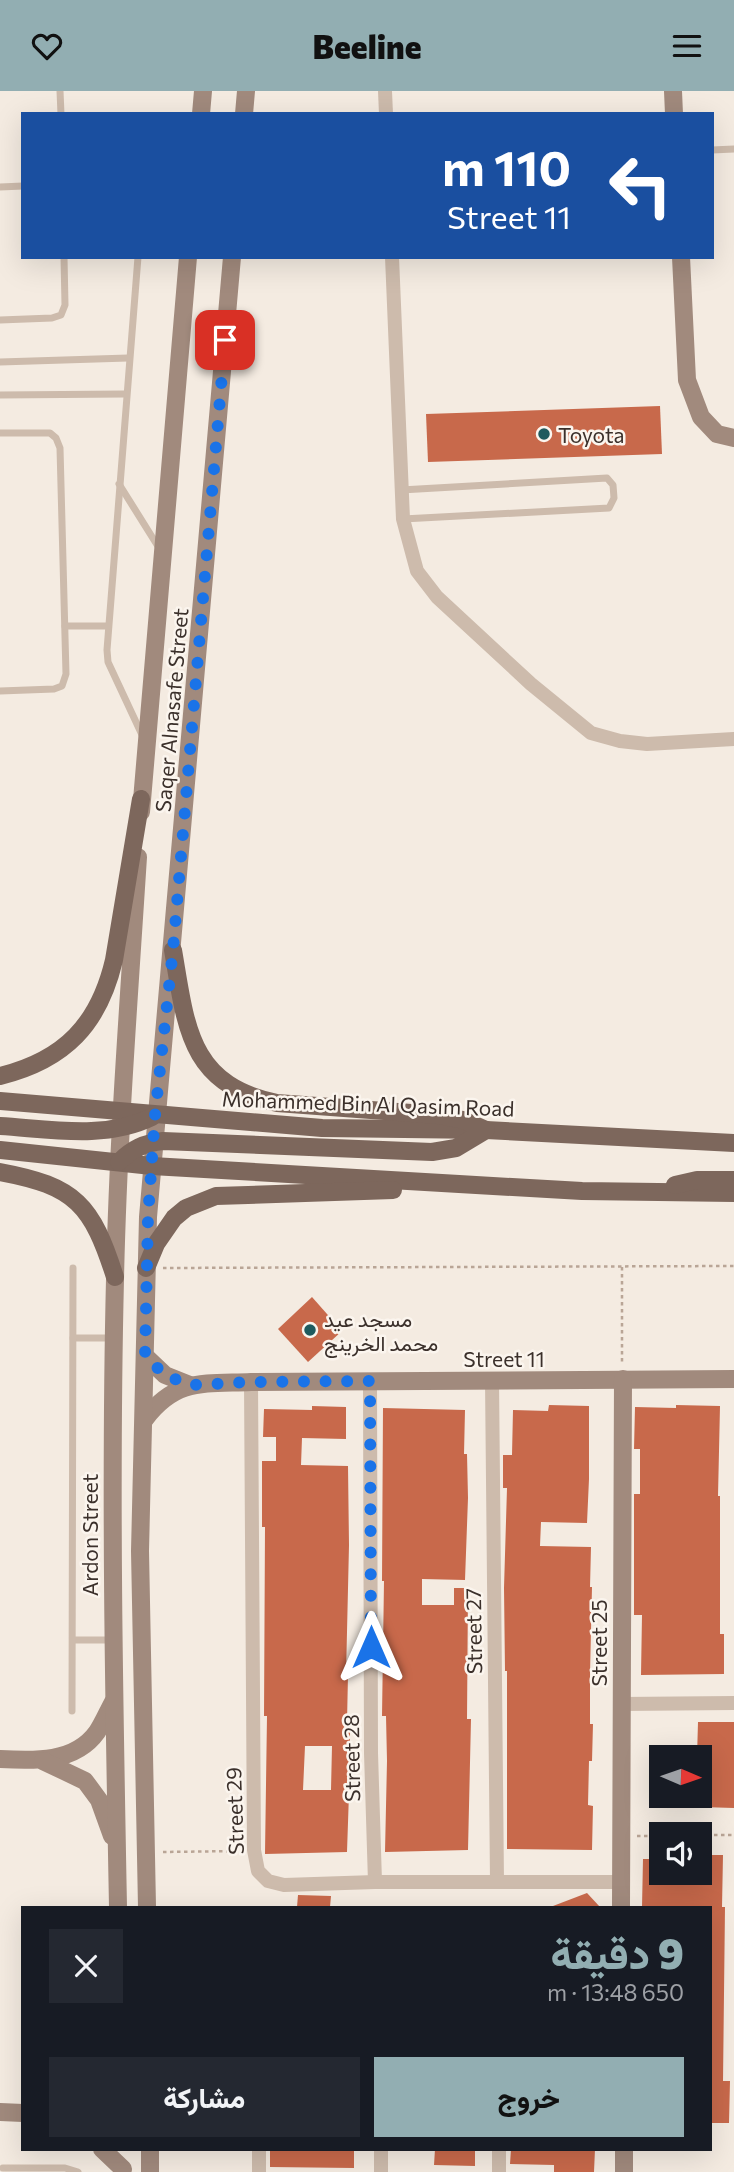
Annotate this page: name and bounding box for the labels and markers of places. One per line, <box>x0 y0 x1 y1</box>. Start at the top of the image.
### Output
pin <box>195 310 255 370</box>
place label: Toyota <box>558 422 625 447</box>
marker: Toyota <box>536 426 552 442</box>
place label: مسجد عيد محمد الخرينج <box>324 1306 438 1358</box>
marker: مسجد عيد محمد الخرينج <box>302 1322 318 1338</box>

